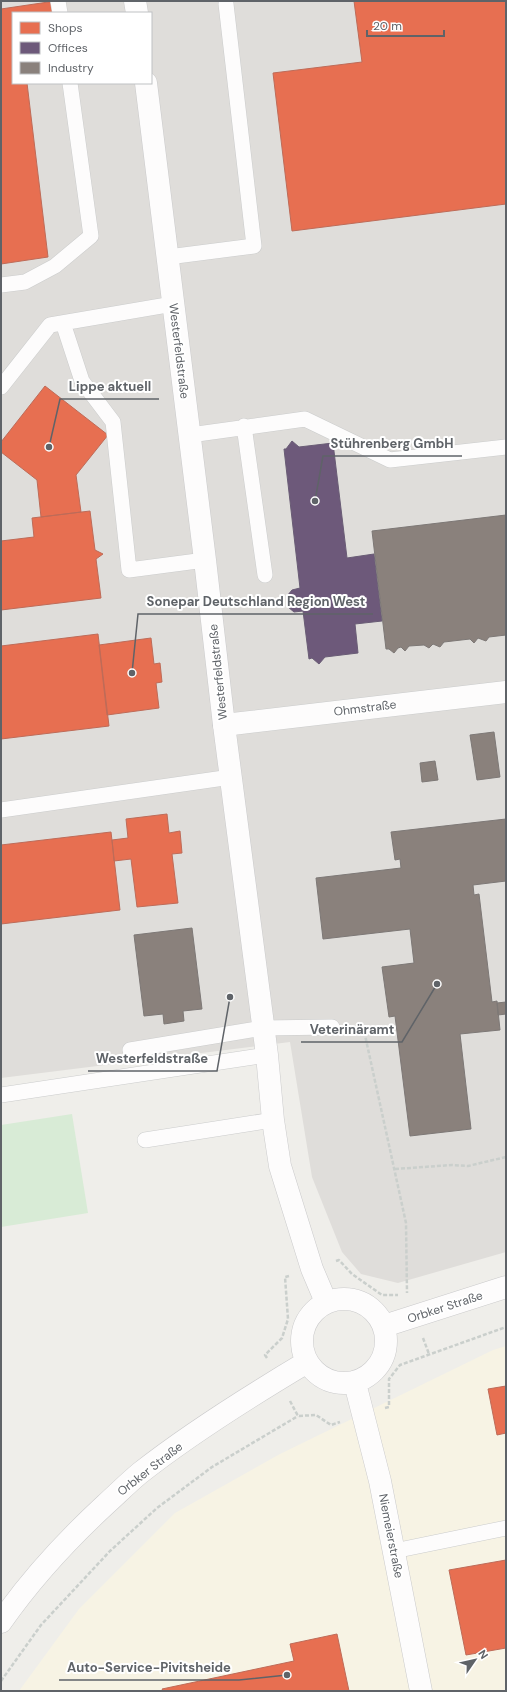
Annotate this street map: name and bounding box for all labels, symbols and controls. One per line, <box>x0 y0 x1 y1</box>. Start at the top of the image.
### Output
legend <box>12 12 152 84</box>
scale bar <box>367 12 444 38</box>
text: 20 m <box>373 18 402 34</box>
text: Shops <box>48 20 83 36</box>
text: Offices <box>48 40 88 56</box>
text: Industry <box>48 60 94 76</box>
street label: Westerfeldstraße <box>165 302 193 400</box>
callout: Lippe aktuell <box>60 374 159 399</box>
text: Lippe aktuell <box>69 378 151 395</box>
callout: Stührenberg GmbH <box>323 431 462 456</box>
text: Stührenberg GmbH <box>330 435 454 452</box>
callout: Sonepar Deutschland Region West <box>138 589 373 614</box>
text: Sonepar Deutschland Region West <box>147 593 365 610</box>
street label: Westerfeldstraße <box>205 623 231 721</box>
street label: Ohmstraße <box>333 696 397 720</box>
callout: Veterinäramt <box>301 1017 402 1042</box>
text: Veterinäramt <box>310 1021 394 1038</box>
callout: Westerfeldstraße <box>88 1046 217 1071</box>
text: Westerfeldstraße <box>96 1050 208 1067</box>
street label: Orbker Straße <box>405 1287 485 1327</box>
street label: Orbker Straße <box>114 1438 186 1499</box>
street label: Niemeierstraße <box>375 1492 407 1580</box>
north arrow <box>455 1640 495 1680</box>
text: N <box>475 1647 491 1662</box>
callout: Auto-Service-Pivitsheide <box>59 1655 239 1680</box>
text: Auto-Service-Pivitsheide <box>67 1659 231 1676</box>

